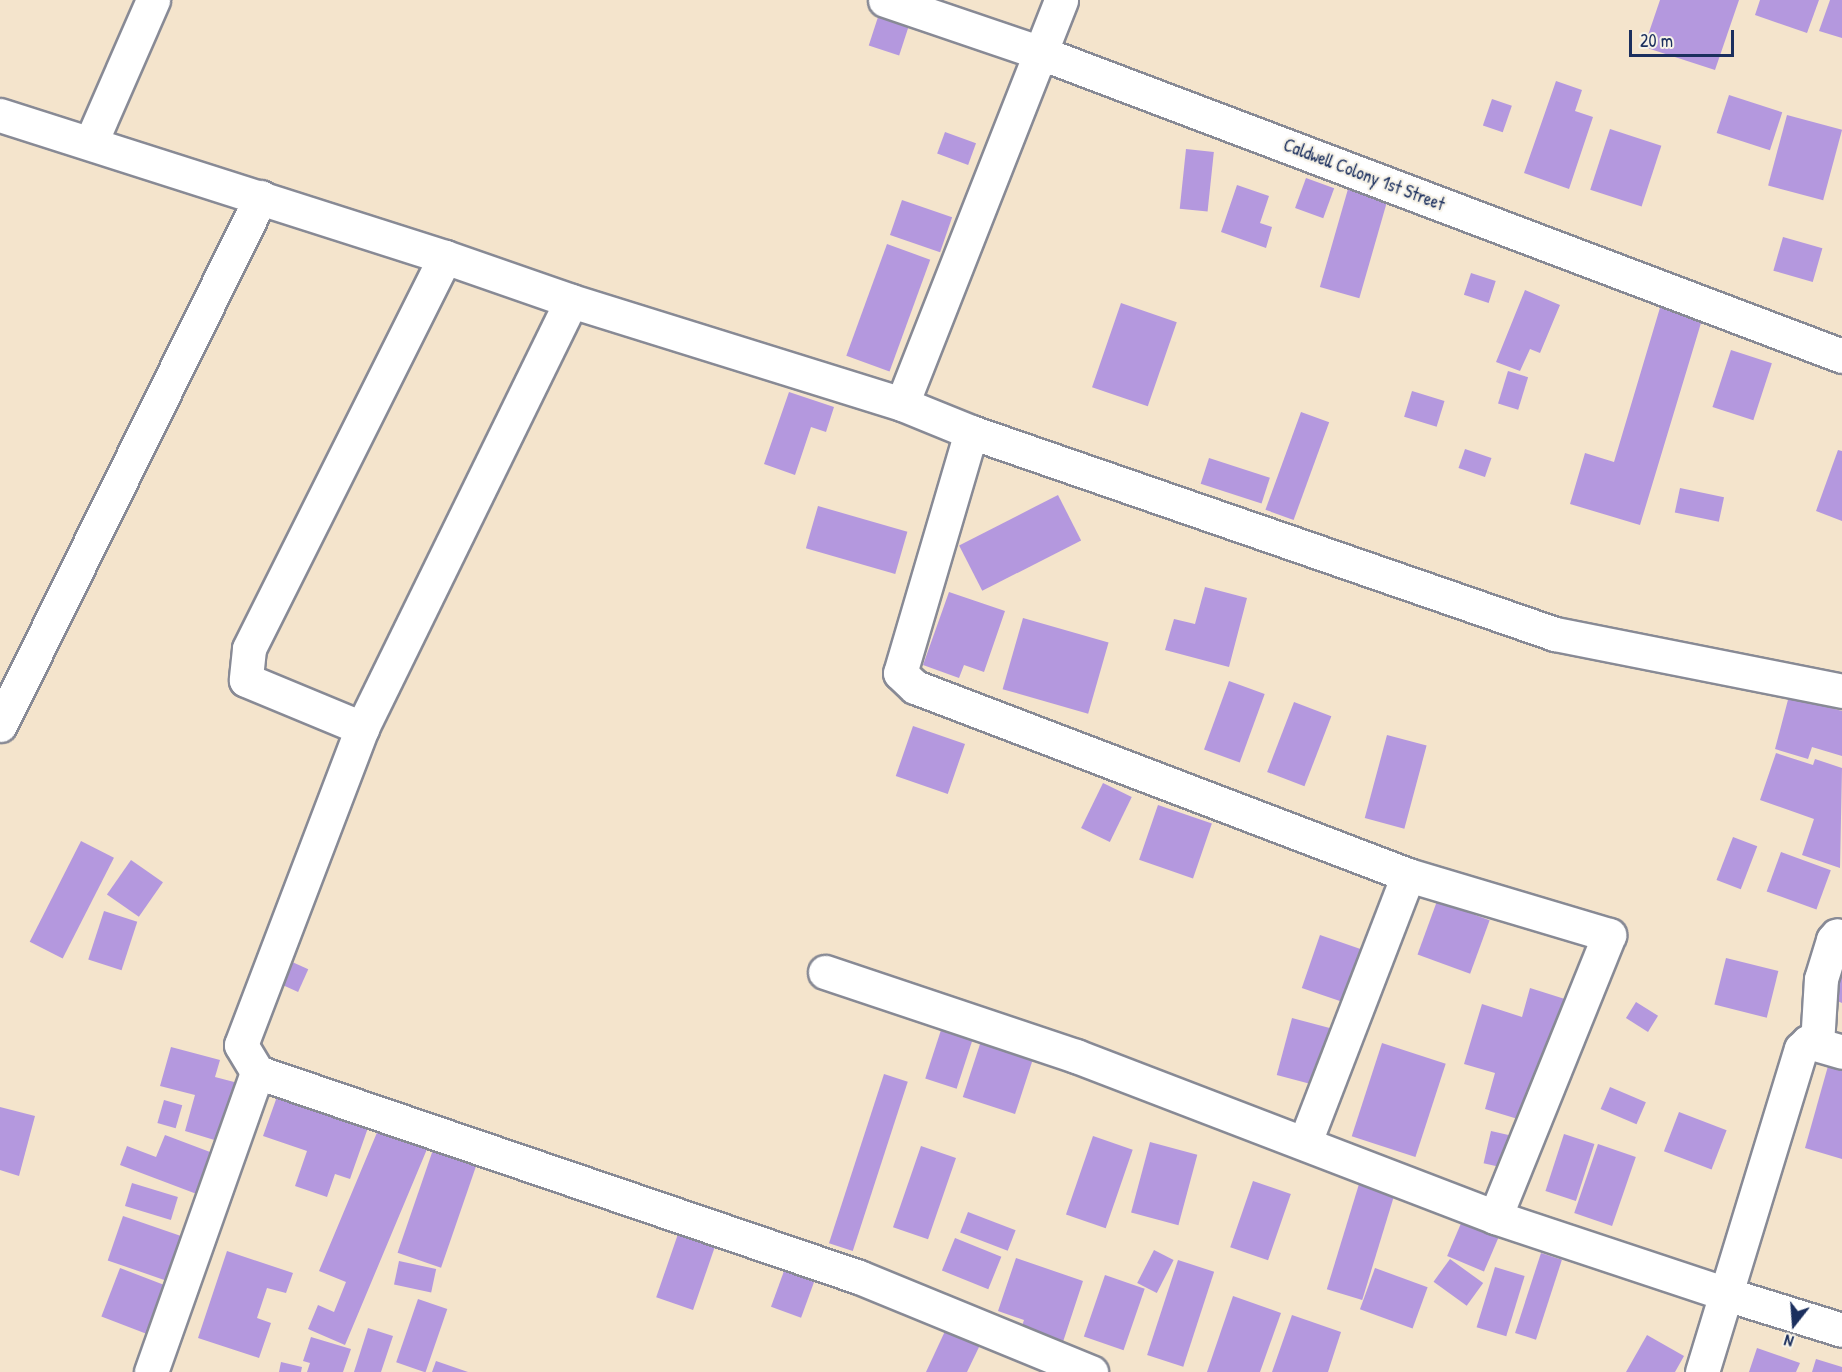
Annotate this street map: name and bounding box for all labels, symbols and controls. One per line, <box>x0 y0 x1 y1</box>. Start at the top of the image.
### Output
scale bar <box>1632 18 1737 56</box>
text: 20 m <box>1640 28 1673 53</box>
street label: Caldwell Colony 1st Street <box>1280 134 1448 216</box>
north arrow <box>1764 1294 1824 1354</box>
text: N <box>1781 1329 1796 1353</box>

